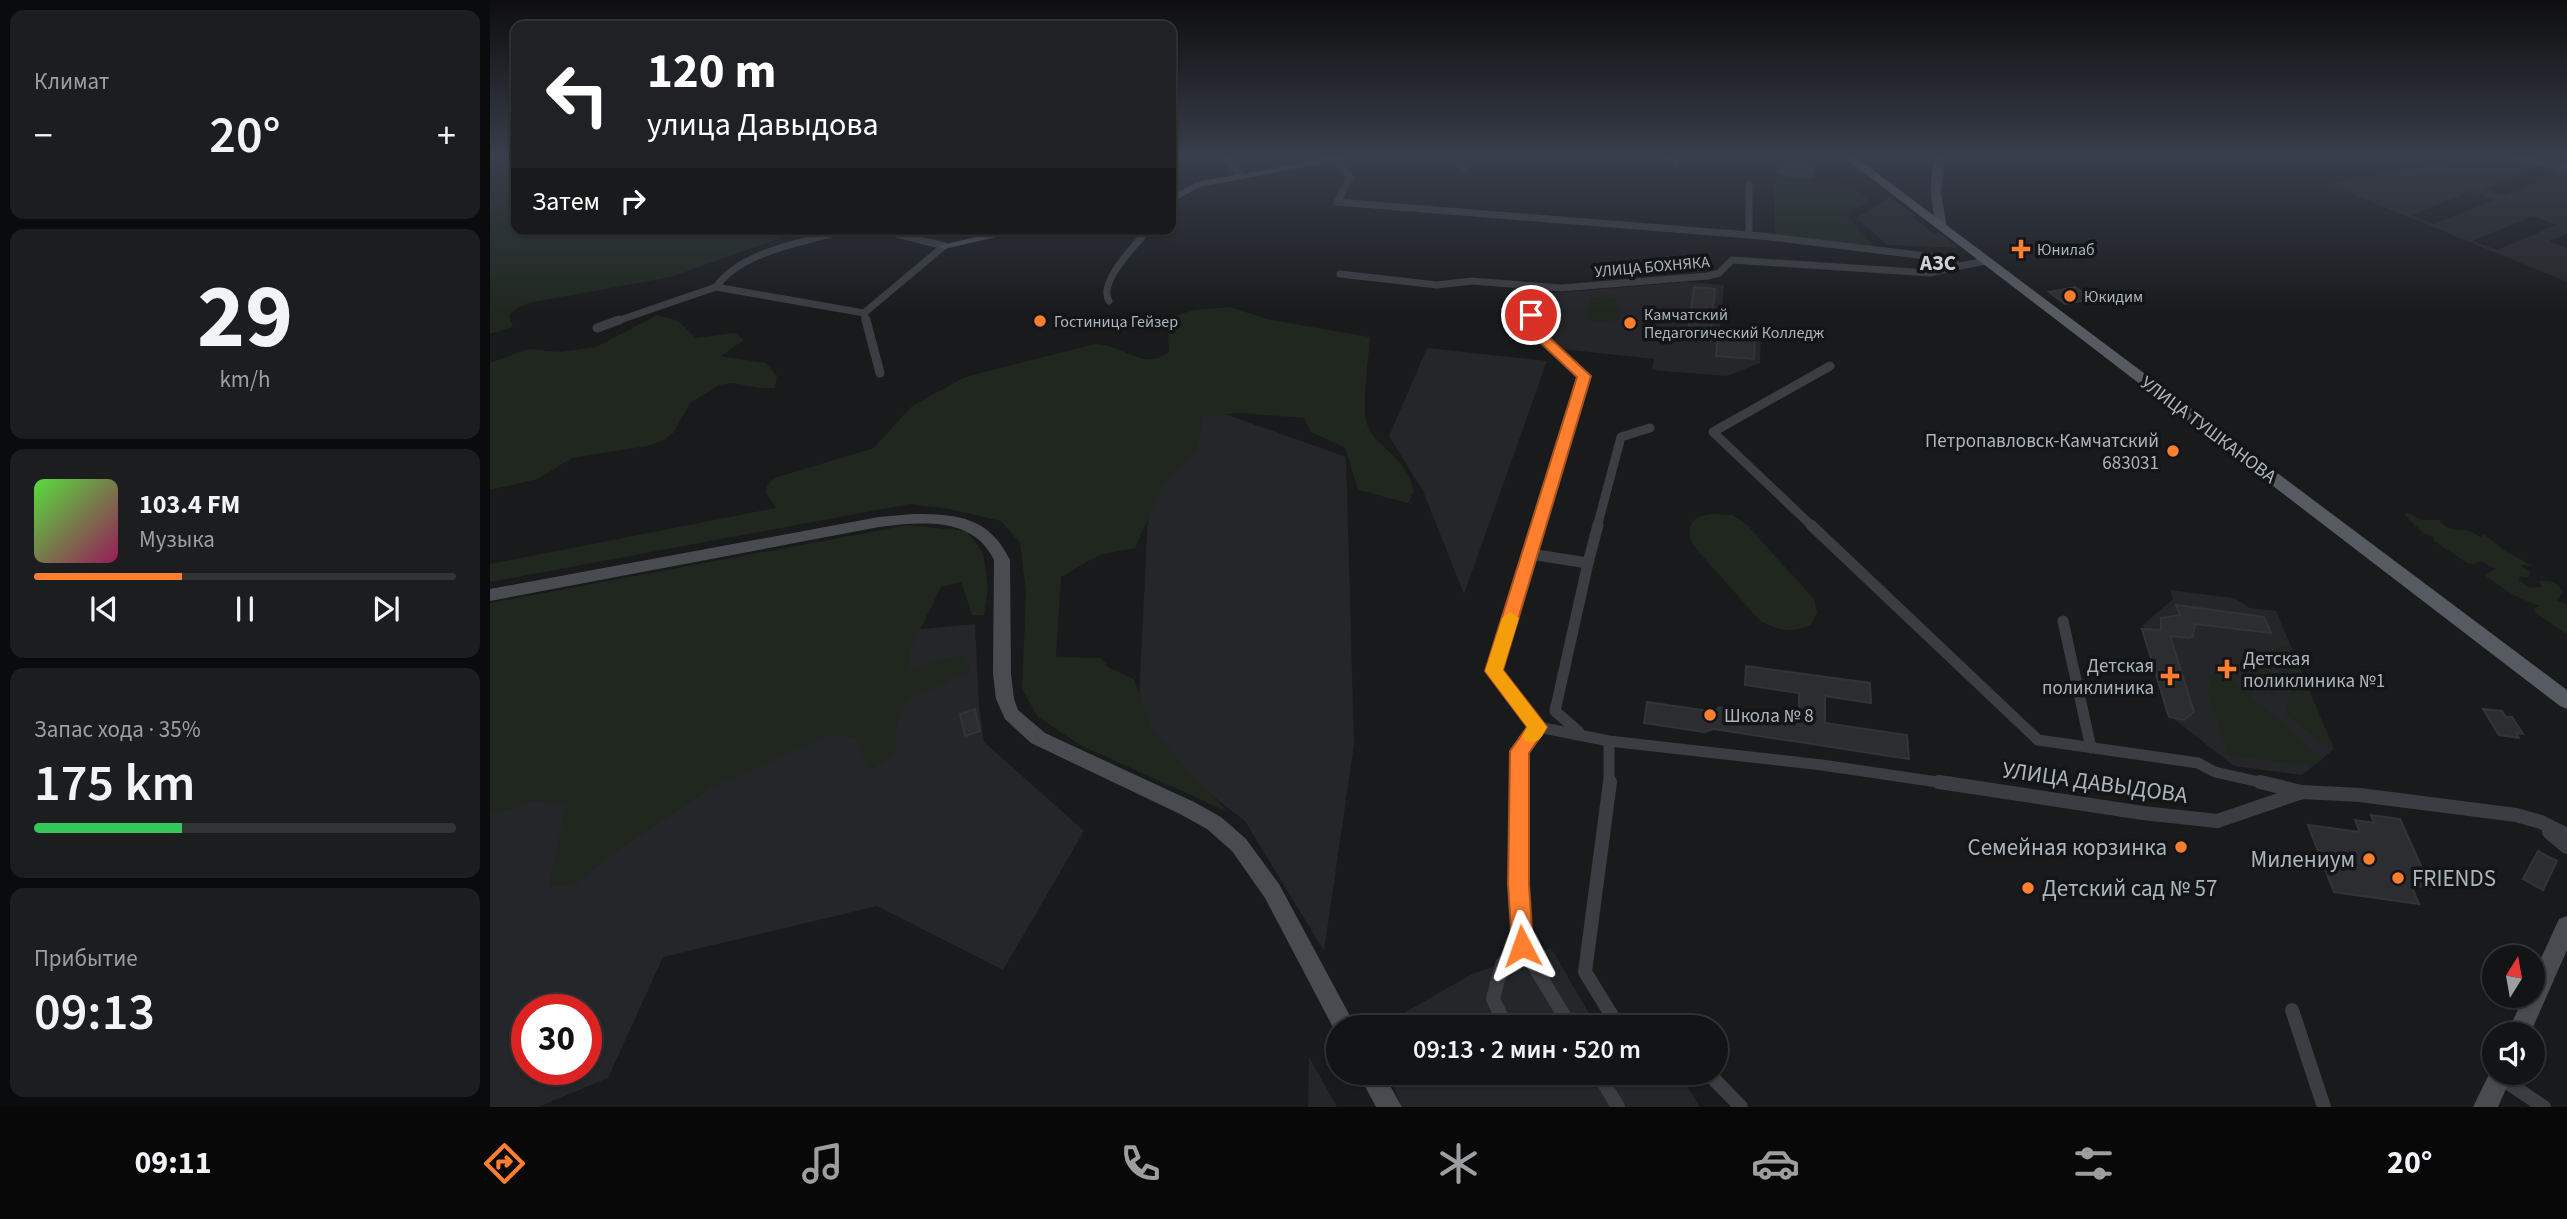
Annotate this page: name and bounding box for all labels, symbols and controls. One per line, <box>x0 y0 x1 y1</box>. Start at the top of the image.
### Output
text: 120 m <box>647 37 776 107</box>
icon: left <box>532 49 623 140</box>
text: Климат <box>34 65 109 98</box>
text: 20° <box>209 99 281 173</box>
text: улица Давыдова <box>647 102 879 148</box>
text: − <box>34 109 53 163</box>
text: + <box>437 109 456 163</box>
icon: right <box>614 182 652 220</box>
text: Затем <box>532 183 600 220</box>
marker: Юнилаб <box>2011 239 2031 259</box>
place label: Юнилаб <box>2037 239 2095 261</box>
district label: АЗС <box>1919 248 1956 278</box>
street label: УЛИЦА БОХНЯКА <box>1594 251 1711 283</box>
text: 29 <box>197 253 293 382</box>
pin <box>1501 285 1561 345</box>
place label: Юкидим <box>2084 286 2143 308</box>
marker: Юкидим <box>2062 288 2078 304</box>
icon: arrive <box>1512 296 1550 334</box>
place label: Камчатский Педагогический Колледж <box>1644 304 1824 344</box>
place label: Гостиница Гейзер <box>1054 311 1178 333</box>
marker: Гостиница Гейзер <box>1032 313 1048 329</box>
marker: Камчатский Педагогический Колледж <box>1622 315 1638 331</box>
text: km/h <box>219 363 271 396</box>
street label: УЛИЦА ТУШКАНОВА <box>2135 370 2282 491</box>
place label: Петропавловск-Камчатский 683031 <box>1925 428 2159 477</box>
marker: Петропавловск-Камчатский 683031 <box>2165 443 2181 459</box>
text: 103.4 FM <box>139 486 240 523</box>
text: Музыка <box>139 523 215 556</box>
icon: previous <box>85 590 123 628</box>
icon: pause <box>226 590 264 628</box>
icon: next <box>367 590 405 628</box>
place label: Детская поликлиника №1 <box>2243 646 2385 695</box>
place label: Детская поликлиника <box>2042 653 2154 702</box>
marker: Детская поликлиника №1 <box>2217 659 2237 679</box>
marker: Детская поликлиника <box>2160 666 2180 686</box>
place label: Школа № 8 <box>1724 703 1814 730</box>
marker: Школа № 8 <box>1702 707 1718 723</box>
text: Запас хода · 35% <box>34 713 201 746</box>
text: 175 km <box>34 747 195 821</box>
street label: УЛИЦА ДАВЫДОВА <box>2000 753 2190 812</box>
place label: Семейная корзинка <box>1968 831 2167 864</box>
marker: Семейная корзинка <box>2173 839 2189 855</box>
place label: Милениум <box>2250 843 2355 876</box>
marker: Милениум <box>2361 851 2377 867</box>
place label: FRIENDS <box>2412 862 2496 895</box>
marker: FRIENDS <box>2390 870 2406 886</box>
place label: Детский сад № 57 <box>2042 872 2217 905</box>
marker: Детский сад № 57 <box>2020 880 2036 896</box>
position arrow <box>1485 909 1559 983</box>
text: Прибытие <box>34 942 138 975</box>
north arrow <box>2482 945 2544 1008</box>
map controls <box>2482 945 2545 1085</box>
text: 09:13 <box>34 976 155 1050</box>
speed limit sign: 30 <box>511 994 602 1085</box>
button: sound <box>2482 1022 2545 1085</box>
text: 09:13 · 2 мин · 520 m <box>1413 1031 1641 1068</box>
icon: directions <box>480 1139 529 1188</box>
icon: music <box>798 1139 847 1188</box>
icon: phone <box>1116 1139 1165 1188</box>
icon: climate <box>1434 1139 1483 1188</box>
icon: car <box>1751 1139 1800 1188</box>
icon: filters <box>2069 1139 2118 1188</box>
text: 09:11 <box>134 1140 212 1186</box>
text: 20° <box>2387 1140 2433 1186</box>

